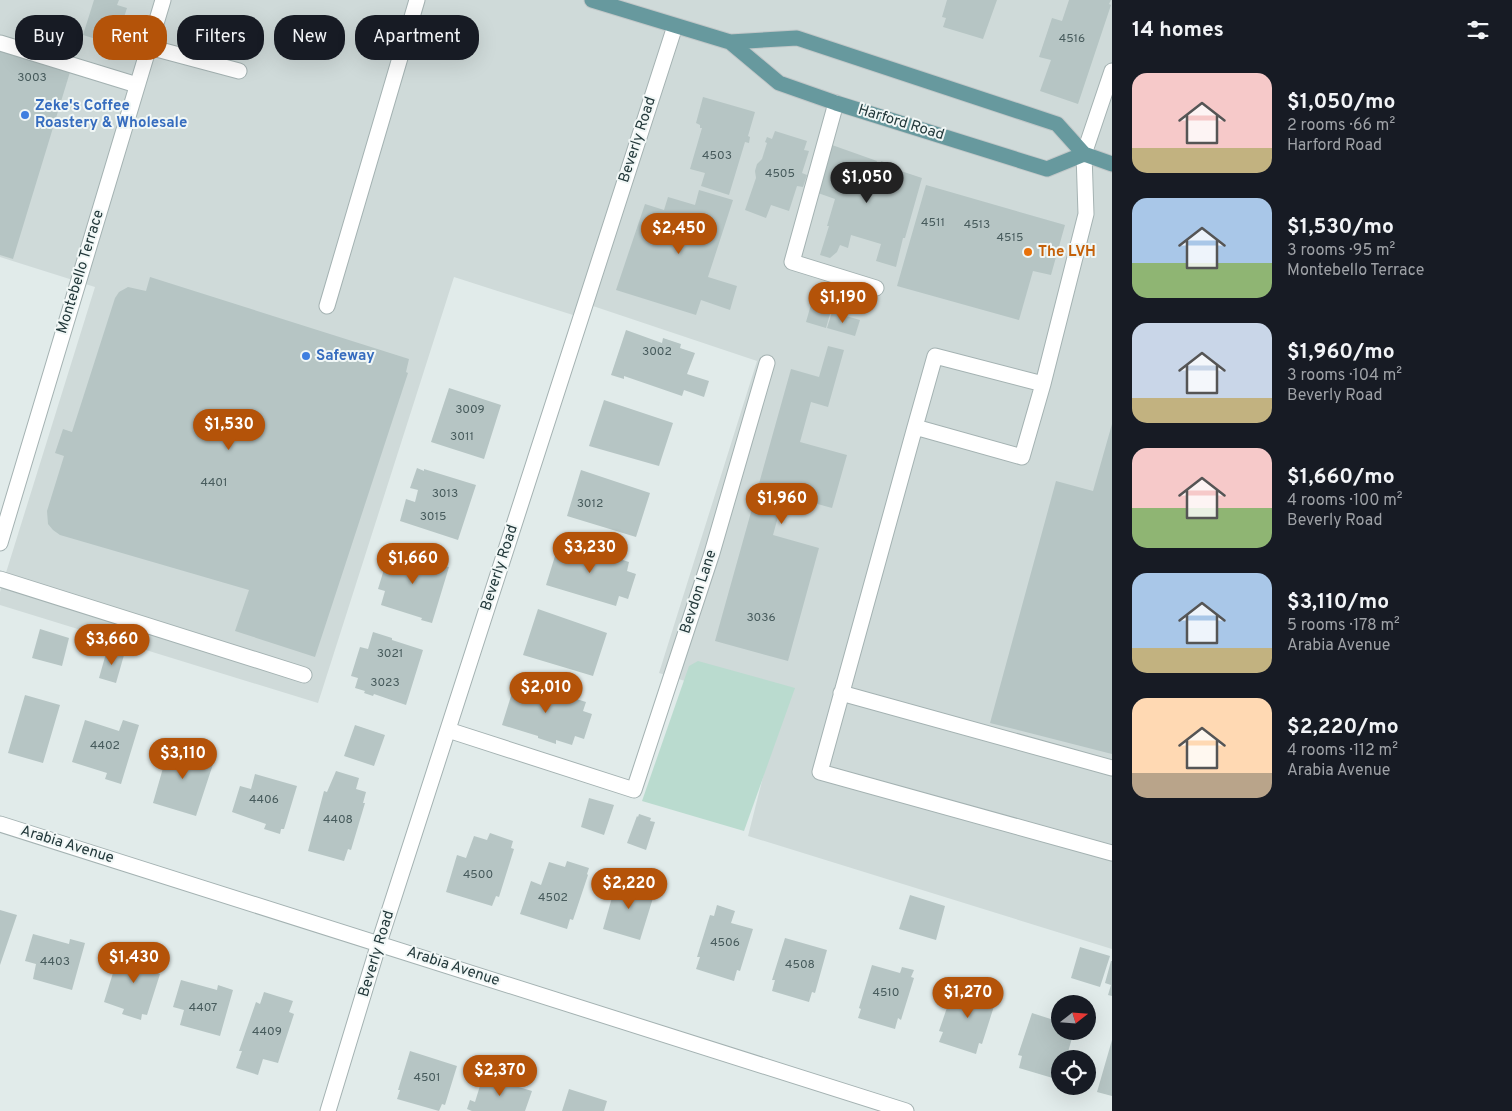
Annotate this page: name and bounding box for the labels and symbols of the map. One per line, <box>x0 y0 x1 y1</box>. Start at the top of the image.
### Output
house number: 4516 <box>1059 31 1085 47</box>
house number: 3003 <box>17 70 47 86</box>
street label: Beverly Road <box>615 95 661 185</box>
place label: Zeke's Coffee Roastery & Wholesale <box>35 97 187 133</box>
street label: Harford Road <box>856 101 946 145</box>
marker: Zeke's Coffee Roastery & Wholesale <box>19 109 31 121</box>
house number: 4503 <box>702 148 732 164</box>
pin: $1,050 <box>826 162 908 204</box>
house number: 4505 <box>765 166 795 182</box>
street label: Montebello Terrace <box>53 208 109 336</box>
pin: $2,450 <box>638 212 720 255</box>
house number: 4511 <box>921 215 945 231</box>
house number: 4513 <box>964 217 990 233</box>
house number: 4515 <box>997 230 1023 246</box>
place label: The LVH <box>1038 243 1096 262</box>
marker: The LVH <box>1022 246 1034 258</box>
pin: $1,190 <box>802 282 884 324</box>
house number: 3002 <box>642 344 672 360</box>
place label: Safeway <box>316 347 375 366</box>
marker: Safeway <box>300 350 312 362</box>
house number: 3009 <box>455 402 485 418</box>
pin: $1,530 <box>188 408 270 451</box>
house number: 3011 <box>450 429 474 445</box>
house number: 4401 <box>200 475 228 491</box>
pin: $1,960 <box>741 482 823 525</box>
house number: 3013 <box>432 486 458 502</box>
house number: 3012 <box>577 496 603 512</box>
house number: 3015 <box>420 509 446 525</box>
street label: Beverly Road <box>477 523 523 613</box>
pin: $3,230 <box>549 532 631 574</box>
pin: $1,660 <box>372 542 454 585</box>
street label: Bevdon Lane <box>676 548 722 636</box>
house number: 3036 <box>746 610 776 626</box>
pin: $3,660 <box>71 624 153 666</box>
house number: 3021 <box>377 646 403 662</box>
pin: $2,010 <box>505 672 587 714</box>
house number: 3023 <box>370 675 400 691</box>
house number: 4402 <box>90 738 120 754</box>
pin: $3,110 <box>142 738 224 780</box>
house number: 4406 <box>249 792 279 808</box>
house number: 4408 <box>323 812 353 828</box>
street label: Arabia Avenue <box>18 822 116 868</box>
house number: 4500 <box>463 867 493 883</box>
pin: $2,220 <box>588 868 670 910</box>
house number: 4502 <box>538 890 568 906</box>
street label: Beverly Road <box>355 908 399 1000</box>
house number: 4506 <box>710 935 740 951</box>
pin: $1,430 <box>93 942 175 984</box>
street label: Arabia Avenue <box>404 943 502 991</box>
house number: 4403 <box>40 954 70 970</box>
house number: 4508 <box>785 957 815 973</box>
pin: $1,270 <box>927 976 1009 1019</box>
house number: 4510 <box>872 985 900 1001</box>
north arrow <box>1051 995 1096 1040</box>
house number: 4407 <box>189 1000 217 1016</box>
house number: 4409 <box>252 1024 282 1040</box>
pin: $2,370 <box>459 1054 541 1097</box>
house number: 4501 <box>413 1070 441 1086</box>

